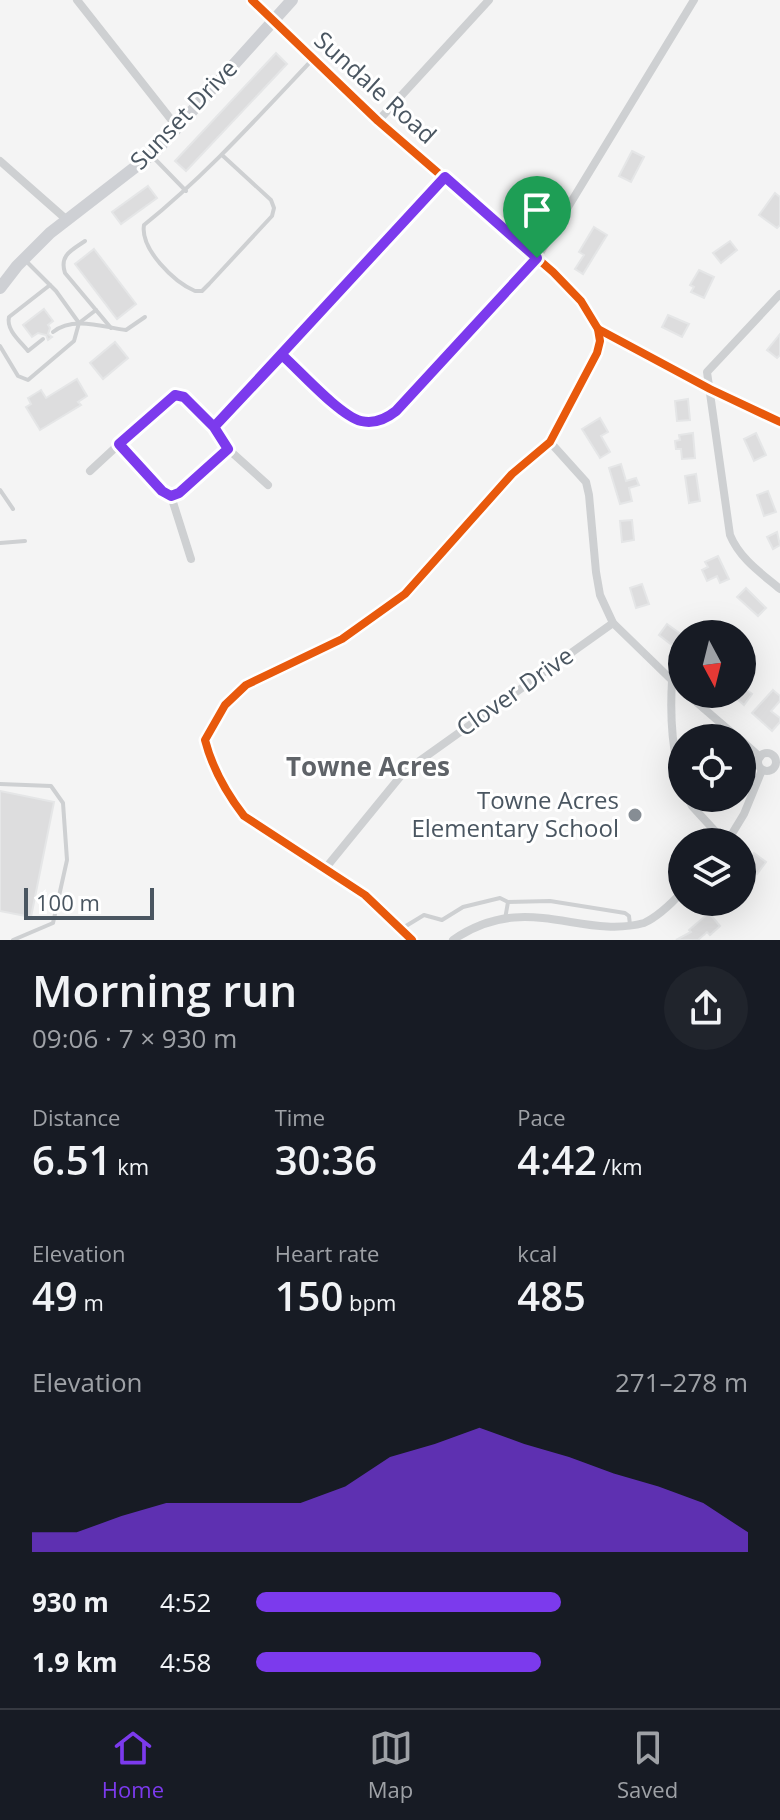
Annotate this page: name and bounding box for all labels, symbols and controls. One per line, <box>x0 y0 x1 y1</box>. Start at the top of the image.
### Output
street label: Sundale Road <box>308 23 444 151</box>
street label: Sunset Drive <box>122 52 244 176</box>
pin <box>503 176 571 258</box>
icon: arrive <box>515 188 559 232</box>
north arrow <box>668 620 756 708</box>
map controls <box>668 620 756 916</box>
street label: Clover Drive <box>449 638 579 743</box>
button: locate <box>668 724 756 812</box>
district label: Towne Acres <box>286 748 450 784</box>
place label: Towne Acres Elementary School <box>411 783 619 844</box>
marker: Towne Acres Elementary School <box>626 806 644 824</box>
button: layers <box>668 828 756 916</box>
scale bar <box>24 884 154 920</box>
text: 100 m <box>36 887 100 917</box>
text: Morning run <box>32 960 297 1020</box>
button: share <box>664 966 748 1050</box>
text: 09:06 · 7 × 930 m <box>32 1020 237 1056</box>
text: Distance <box>32 1102 120 1132</box>
text: Time <box>275 1102 325 1132</box>
text: Pace <box>517 1102 566 1132</box>
text: 6.51 <box>32 1132 112 1187</box>
text: 30:36 <box>275 1132 377 1187</box>
text: 4:42 <box>517 1132 597 1187</box>
text: km <box>112 1151 149 1181</box>
text: /km <box>597 1151 643 1181</box>
text: Elevation <box>32 1238 125 1268</box>
text: Heart rate <box>275 1238 379 1268</box>
text: kcal <box>517 1238 557 1268</box>
text: 49 <box>32 1268 78 1323</box>
text: 150 <box>275 1268 343 1323</box>
text: 485 <box>517 1268 586 1323</box>
text: m <box>78 1287 104 1317</box>
text: bpm <box>343 1287 396 1317</box>
text: Elevation <box>32 1364 142 1400</box>
text: 271–278 m <box>615 1364 748 1400</box>
text: 930 m <box>32 1584 109 1620</box>
text: 4:52 <box>160 1584 211 1620</box>
text: 1.9 km <box>32 1644 118 1680</box>
text: 4:58 <box>160 1644 211 1680</box>
tab: Home <box>102 1726 164 1804</box>
tab: Map <box>368 1726 413 1804</box>
tab: Saved <box>617 1726 678 1804</box>

